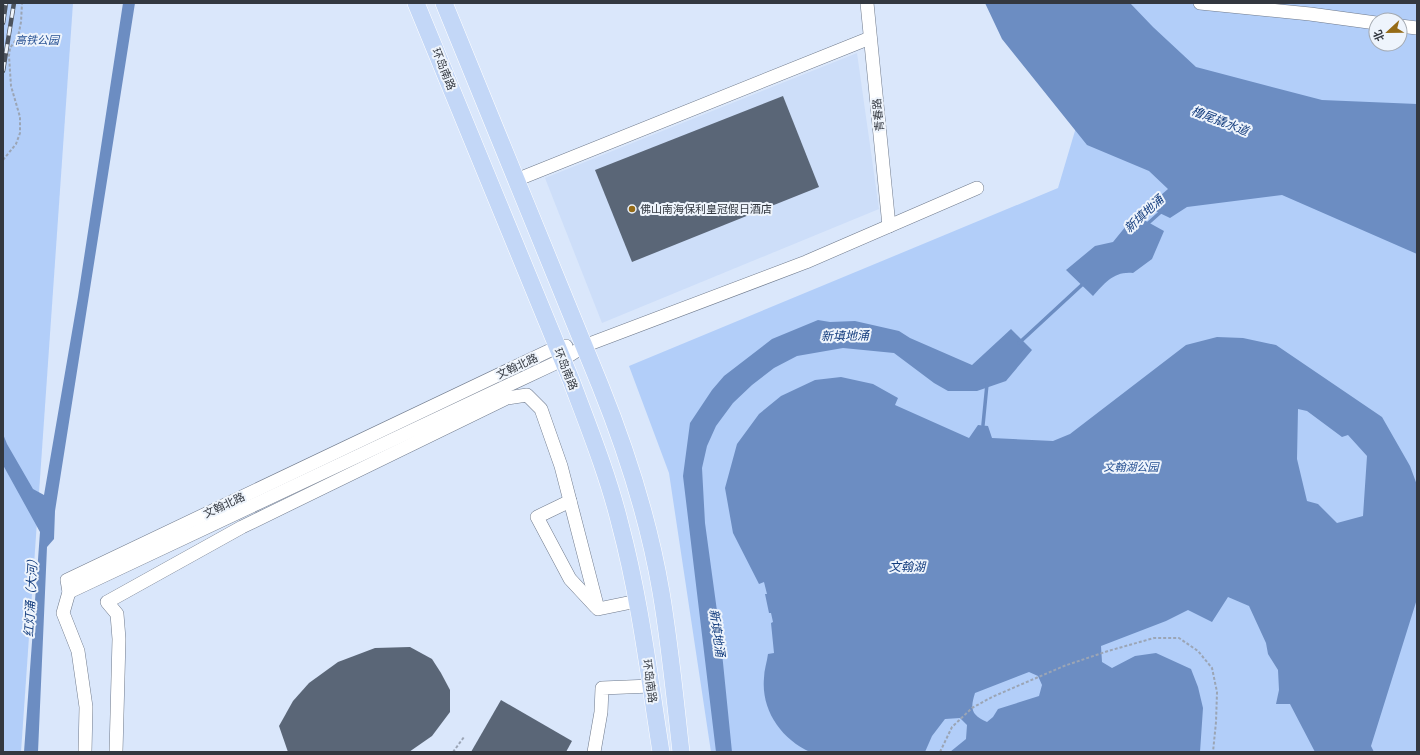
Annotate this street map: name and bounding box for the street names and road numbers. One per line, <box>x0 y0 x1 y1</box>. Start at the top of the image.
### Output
street label: 环岛南路 <box>429 45 461 92</box>
street label: 青春路 <box>867 98 887 132</box>
street label: 环岛南路 <box>551 345 583 392</box>
street label: 文翰北路 <box>493 349 540 382</box>
street label: 文翰北路 <box>200 488 247 521</box>
street label: 环岛南路 <box>640 658 662 704</box>

